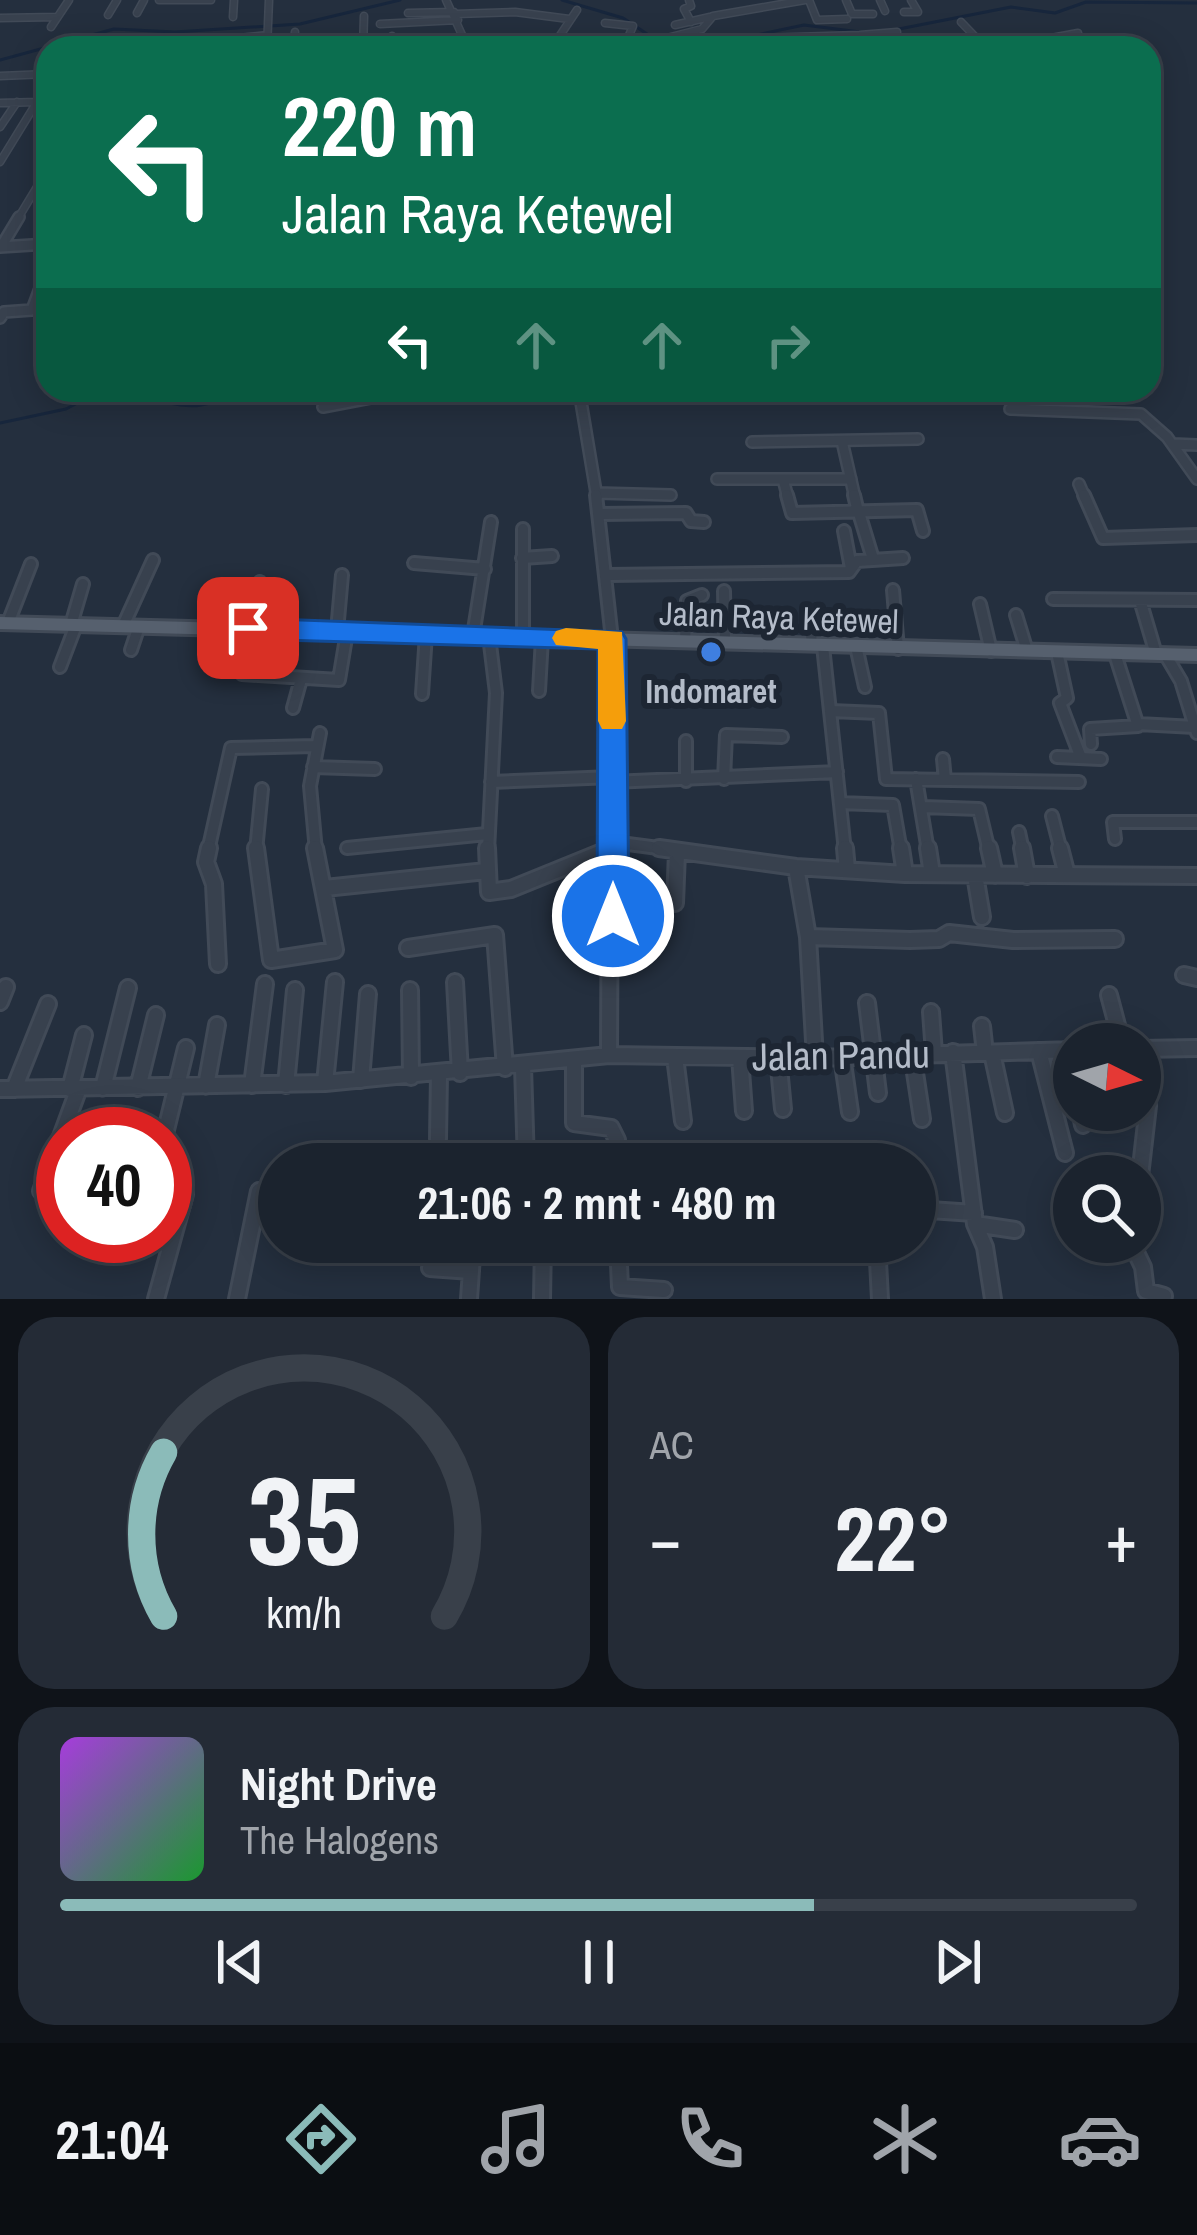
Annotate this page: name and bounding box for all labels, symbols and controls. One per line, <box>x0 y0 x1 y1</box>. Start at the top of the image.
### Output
text: 220 m <box>282 69 477 182</box>
icon: left <box>84 84 240 240</box>
text: Jalan Raya Ketewel <box>282 177 673 250</box>
icon: left <box>377 312 443 378</box>
icon: ahead <box>503 312 569 378</box>
icon: ahead <box>629 312 695 378</box>
icon: right <box>755 312 821 378</box>
pin <box>197 577 299 679</box>
street label: Jalan Raya Ketewel <box>659 591 899 643</box>
icon: arrive <box>215 595 281 661</box>
marker: Indomaret <box>698 639 724 665</box>
place label: Indomaret <box>646 669 776 713</box>
position arrow <box>550 853 676 979</box>
north arrow <box>1053 1023 1161 1131</box>
map controls <box>1053 1023 1161 1263</box>
street label: Jalan Pandu <box>752 1027 930 1083</box>
speed limit sign: 40 <box>36 1107 192 1263</box>
button: search <box>1053 1155 1161 1263</box>
text: 21:06 · 2 mnt · 480 m <box>418 1172 776 1233</box>
text: AC <box>650 1419 694 1471</box>
text: 35 <box>247 1436 361 1604</box>
text: 22° <box>834 1478 952 1599</box>
text: − <box>650 1494 681 1583</box>
text: + <box>1105 1494 1137 1583</box>
text: km/h <box>266 1584 342 1641</box>
text: Night Drive <box>240 1753 437 1814</box>
text: The Halogens <box>240 1814 439 1866</box>
icon: previous <box>207 1929 273 1995</box>
icon: pause <box>566 1929 632 1995</box>
icon: next <box>925 1929 991 1995</box>
icon: directions <box>279 2097 363 2181</box>
icon: music <box>474 2097 558 2181</box>
icon: phone <box>668 2097 752 2181</box>
icon: climate <box>863 2097 947 2181</box>
icon: car <box>1058 2097 1142 2181</box>
text: 21:04 <box>55 2103 169 2176</box>

